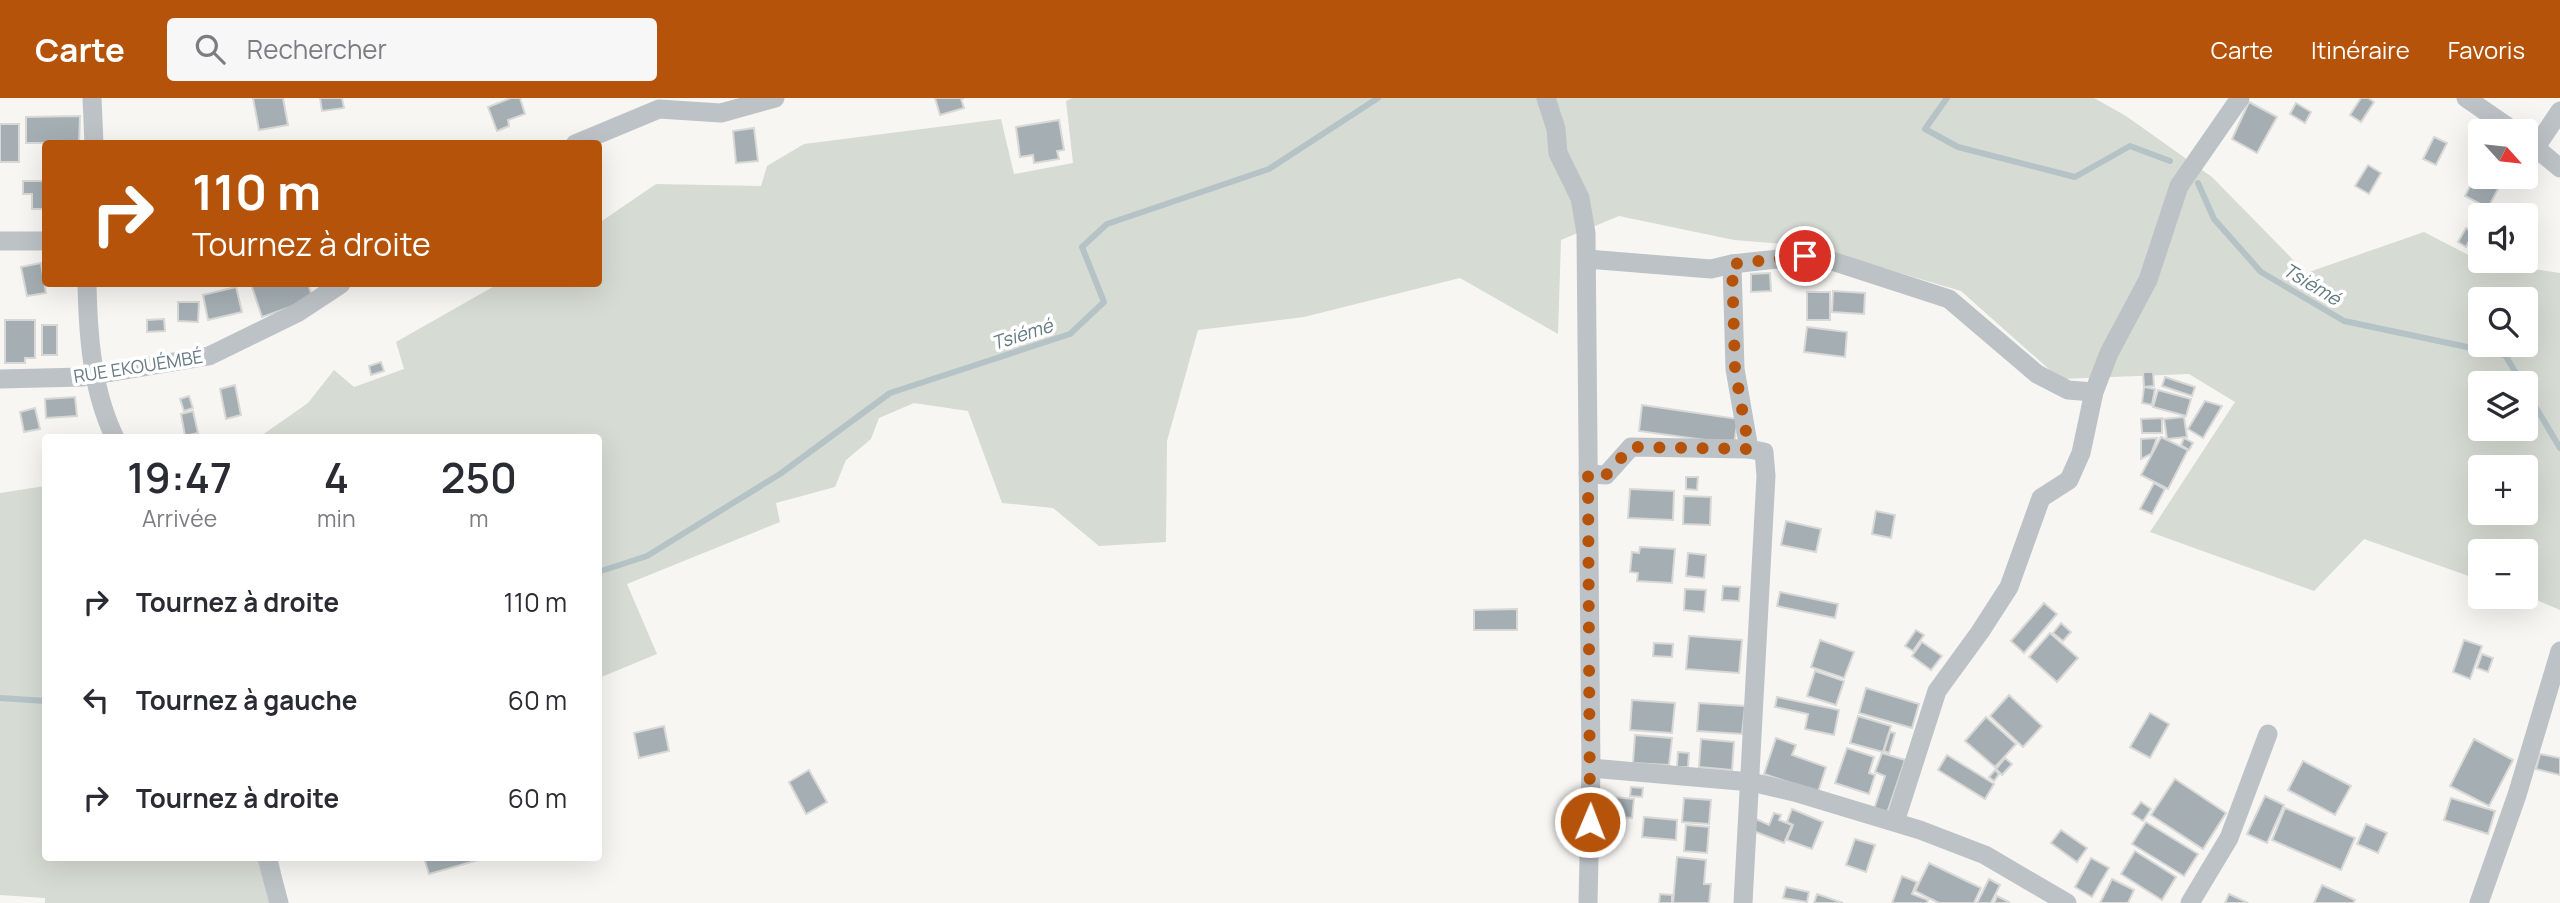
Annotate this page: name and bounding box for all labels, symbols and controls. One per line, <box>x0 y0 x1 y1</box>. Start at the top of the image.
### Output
search box <box>167 18 657 81</box>
text: Carte <box>35 27 125 72</box>
icon: search <box>191 30 229 68</box>
text: Rechercher <box>247 31 387 67</box>
text: Carte <box>2211 33 2273 66</box>
text: Itinéraire <box>2311 33 2410 66</box>
text: Favoris <box>2448 33 2525 66</box>
north arrow <box>2468 119 2538 189</box>
map controls <box>2468 119 2538 609</box>
text: 110 m <box>192 158 321 225</box>
icon: right <box>77 168 168 259</box>
button: sound <box>2468 203 2538 273</box>
text: Tournez à droite <box>192 222 431 266</box>
pin <box>1775 226 1835 286</box>
icon: arrive <box>1786 237 1824 275</box>
water label: Tsiémé <box>2278 257 2347 312</box>
button: search <box>2468 287 2538 357</box>
water label: Tsiémé <box>988 311 1058 356</box>
street label: RUE EKOUÉMBÉ <box>72 344 204 388</box>
button: layers <box>2468 371 2538 441</box>
text: 19:47 <box>127 448 232 506</box>
text: 4 <box>324 448 349 506</box>
text: 250 <box>441 448 517 506</box>
button: + <box>2468 455 2538 525</box>
text: Arrivée <box>142 502 217 534</box>
text: min <box>317 502 356 534</box>
text: m <box>469 502 489 534</box>
button: − <box>2468 539 2538 609</box>
icon: right <box>77 583 115 621</box>
text: Tournez à droite <box>136 584 339 620</box>
text: 110 m <box>504 584 567 620</box>
icon: left <box>77 681 115 719</box>
text: Tournez à gauche <box>136 682 357 718</box>
text: 60 m <box>508 682 567 718</box>
icon: right <box>77 779 115 817</box>
text: Tournez à droite <box>136 780 339 816</box>
text: 60 m <box>508 780 567 816</box>
position arrow <box>1553 785 1627 859</box>

